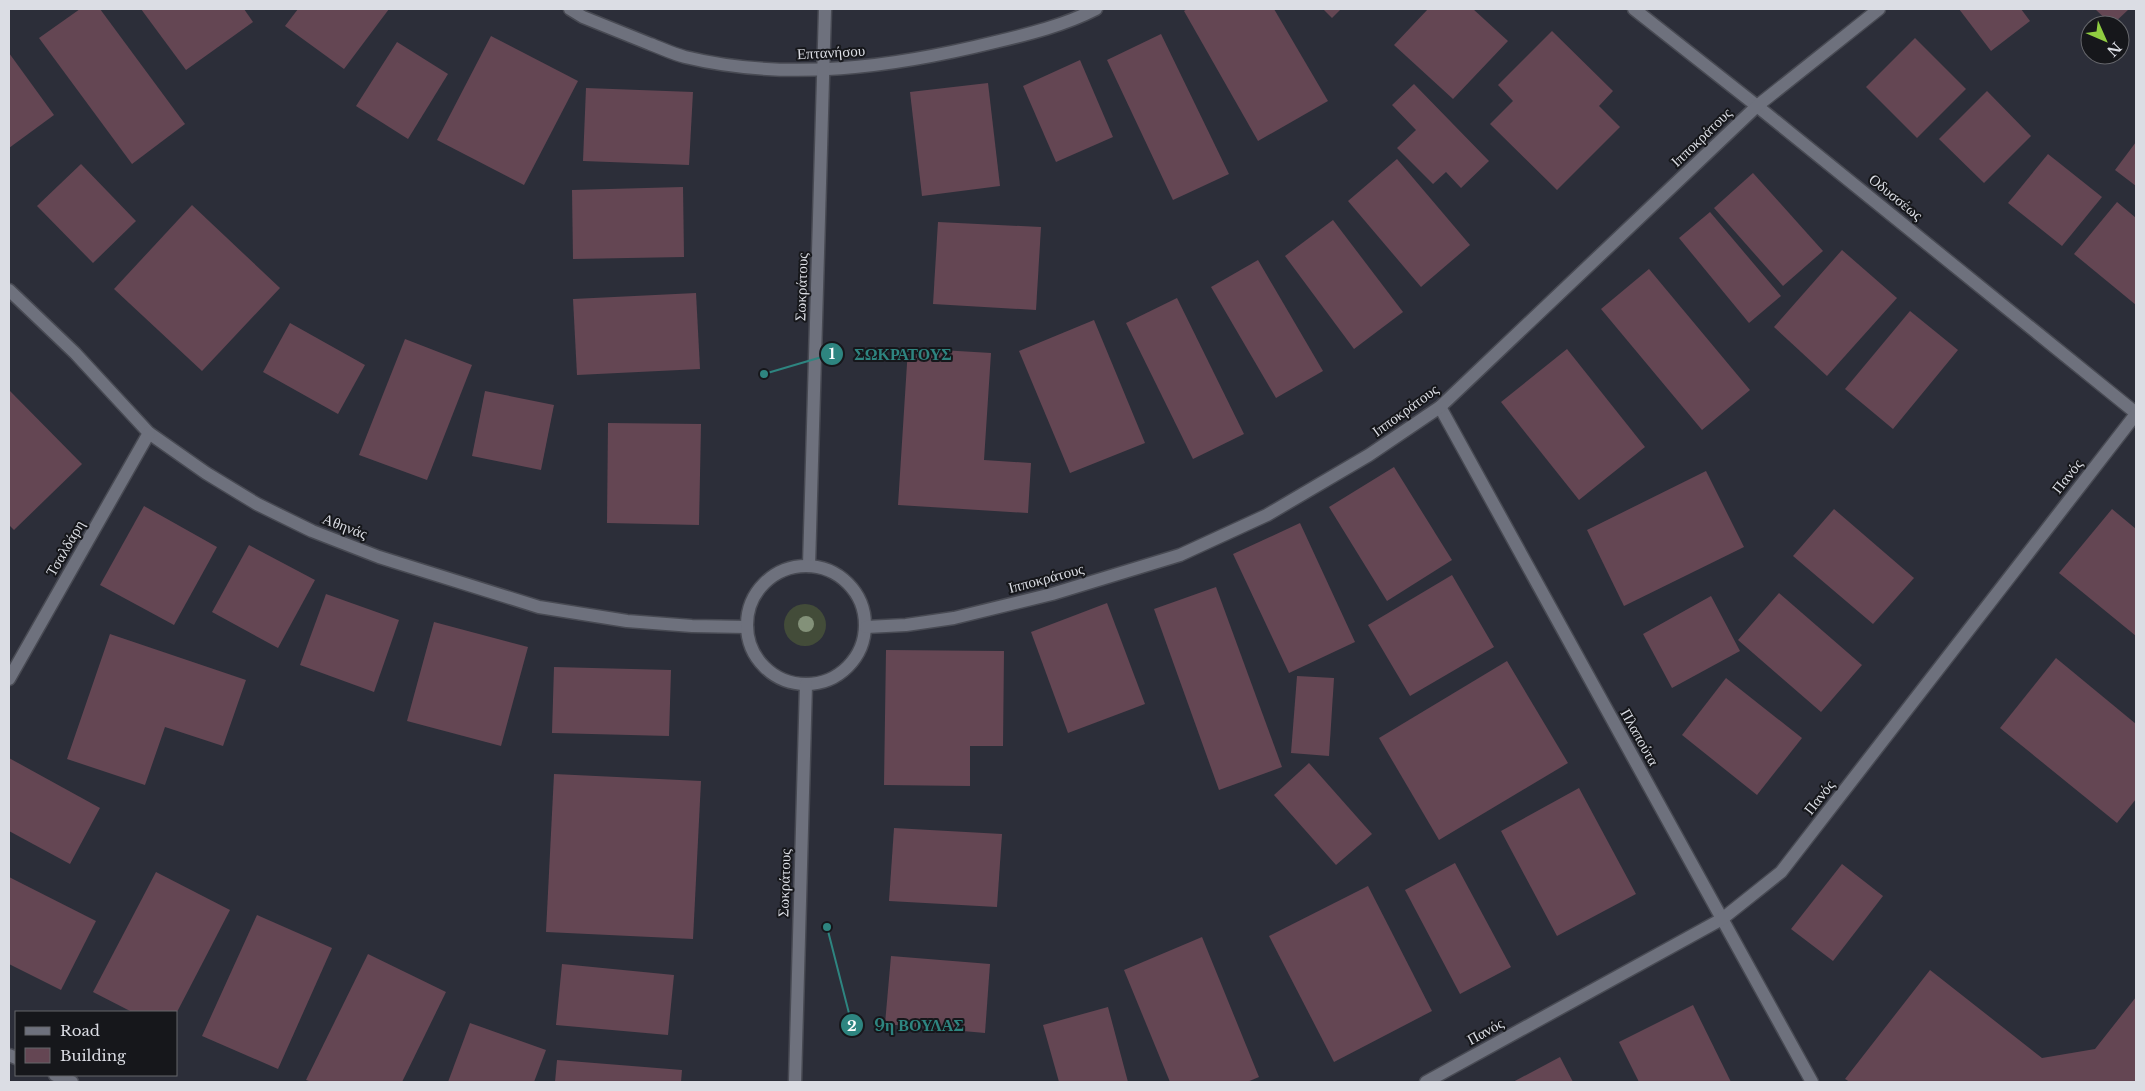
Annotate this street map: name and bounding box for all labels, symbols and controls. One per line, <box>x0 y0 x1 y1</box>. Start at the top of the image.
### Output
north arrow <box>2080 15 2130 65</box>
text: N <box>2103 38 2125 60</box>
street label: Επτανήσου <box>796 41 866 63</box>
street label: Ιπποκράτους <box>1667 103 1735 171</box>
street label: Οδυσσέως <box>1865 170 1927 224</box>
street label: Σωκράτους <box>790 252 812 322</box>
callout: ΣΩΚΡΑΤΟΥΣ <box>819 339 962 370</box>
text: 1 <box>829 344 836 363</box>
text: ΣΩΚΡΑΤΟΥΣ <box>854 344 952 364</box>
street label: Ιπποκράτους <box>1368 380 1442 440</box>
street label: Πανός <box>2048 455 2086 497</box>
street label: Αθηνάς <box>320 509 370 543</box>
street label: Τσαλδάρη <box>41 516 89 579</box>
street label: Ιπποκράτους <box>1006 559 1086 597</box>
street label: Πλαπούτα <box>1617 705 1663 769</box>
street label: Πανός <box>1800 776 1838 818</box>
street label: Σωκράτους <box>773 848 795 918</box>
callout: 9η ΒΟΥΛΑΣ <box>839 1010 974 1041</box>
legend <box>15 1011 178 1076</box>
street label: Πανός <box>1463 1013 1507 1049</box>
text: 9η ΒΟΥΛΑΣ <box>874 1015 964 1035</box>
text: 2 <box>847 1016 857 1035</box>
text: Road <box>60 1021 100 1040</box>
text: Building <box>60 1046 127 1065</box>

